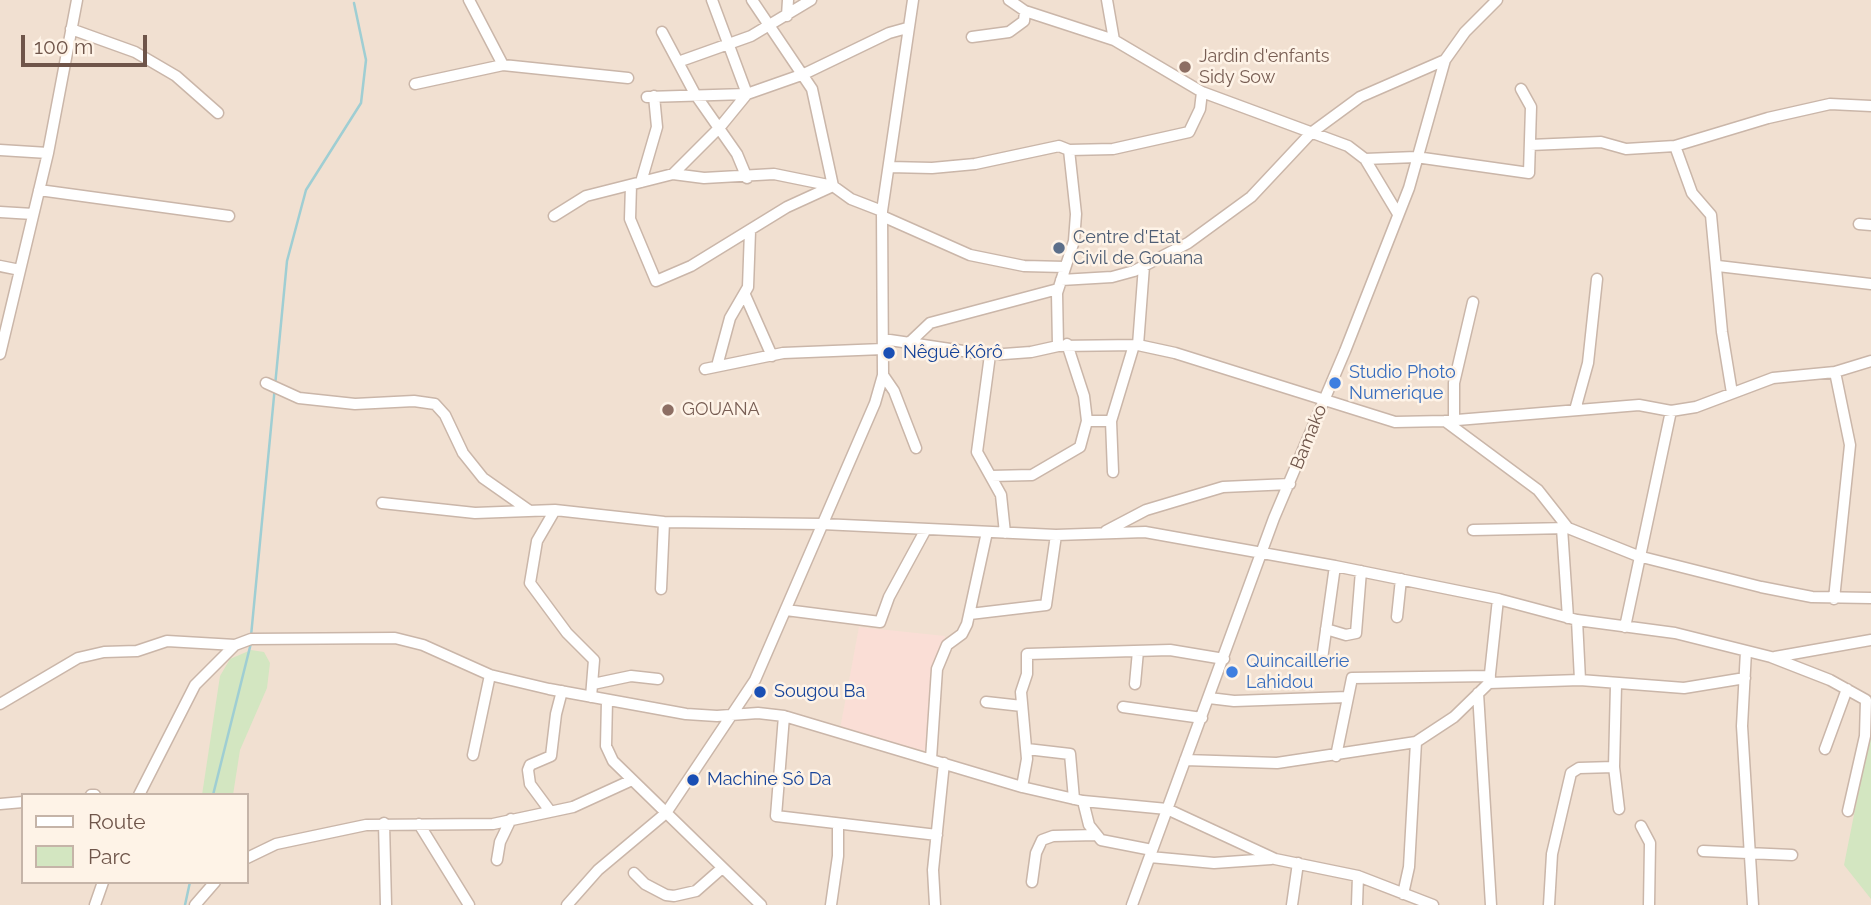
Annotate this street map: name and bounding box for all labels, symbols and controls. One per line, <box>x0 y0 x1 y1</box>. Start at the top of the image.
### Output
scale bar <box>24 21 150 65</box>
text: 100 m <box>34 34 93 59</box>
place label: Jardin d'enfants Sidy Sow <box>1199 46 1330 88</box>
marker: Jardin d'enfants Sidy Sow <box>1177 59 1193 75</box>
place label: Centre d'Etat Civil de Gouana <box>1073 227 1203 270</box>
marker: Centre d'Etat Civil de Gouana <box>1051 240 1067 256</box>
place label: Nêguê Kôrô <box>903 342 1003 364</box>
marker: Nêguê Kôrô <box>881 345 897 361</box>
place label: Studio Photo Numerique <box>1349 362 1456 404</box>
marker: Studio Photo Numerique <box>1327 375 1343 391</box>
place label: GOUANA <box>682 399 760 421</box>
street label: Bamako <box>1286 401 1332 473</box>
marker: GOUANA <box>660 402 676 418</box>
place label: Quincaillerie Lahidou <box>1246 651 1349 694</box>
marker: Quincaillerie Lahidou <box>1224 664 1240 680</box>
place label: Sougou Ba <box>774 681 865 703</box>
marker: Sougou Ba <box>752 684 768 700</box>
place label: Machine Sô Da <box>707 769 831 791</box>
marker: Machine Sô Da <box>685 772 701 788</box>
legend <box>21 793 248 884</box>
text: Route <box>88 809 146 834</box>
text: Parc <box>88 844 131 869</box>

